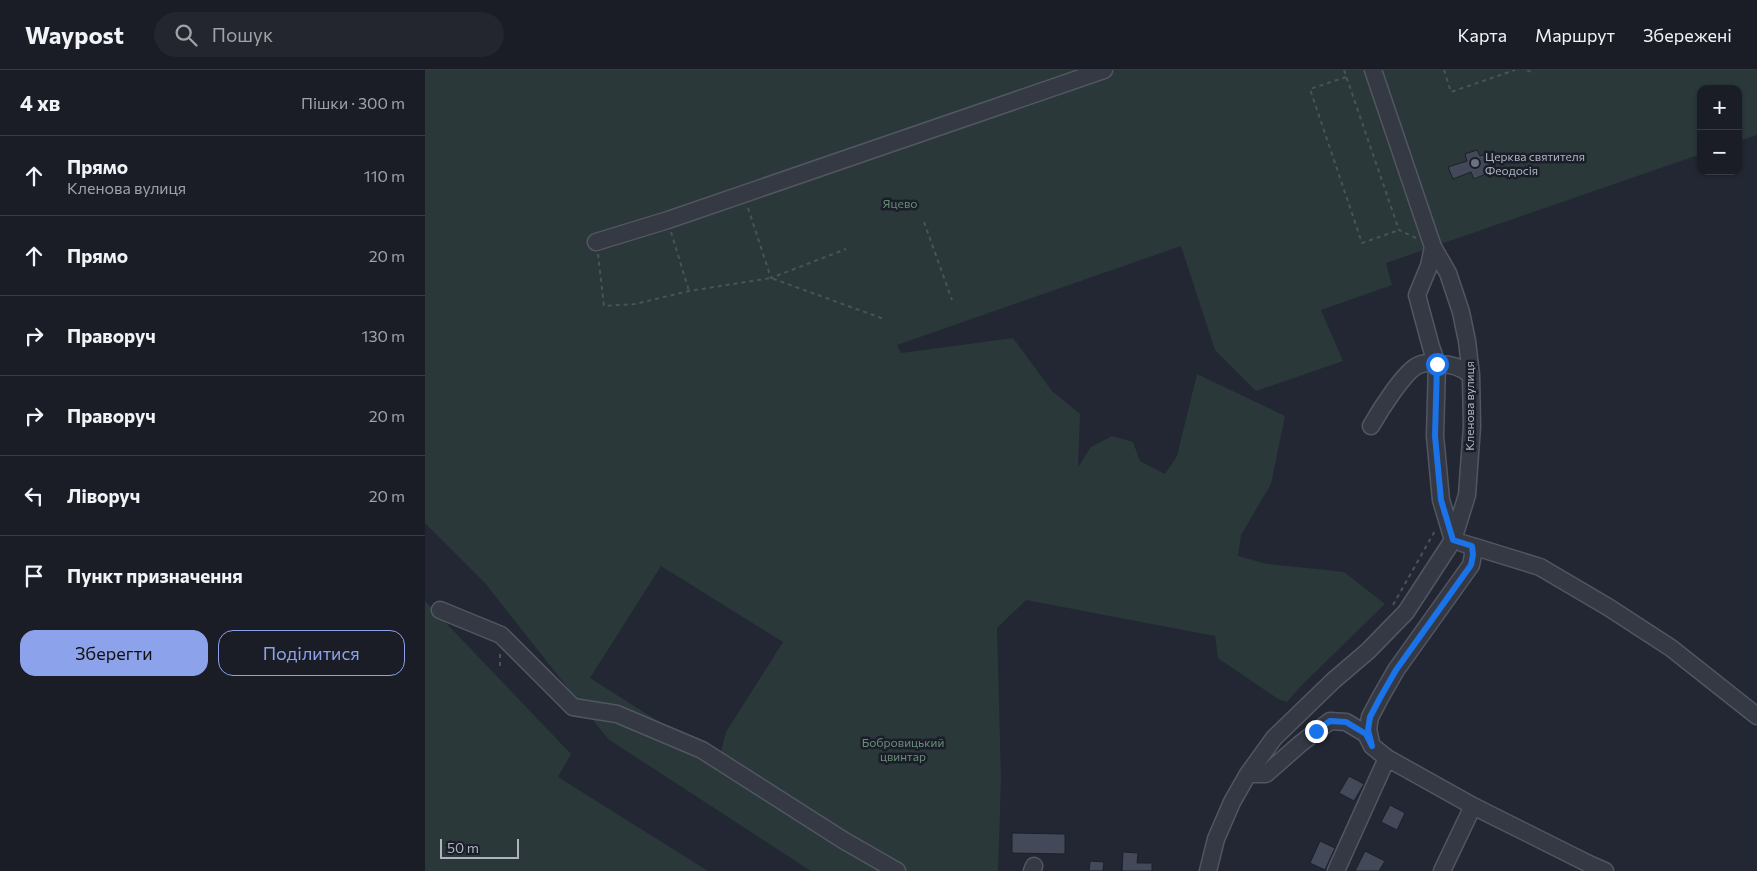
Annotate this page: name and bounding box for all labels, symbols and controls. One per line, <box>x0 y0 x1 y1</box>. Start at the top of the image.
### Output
search box <box>154 12 504 57</box>
text: Waypost <box>25 20 124 49</box>
icon: search <box>172 21 200 49</box>
text: Пошук <box>212 23 273 46</box>
text: Карта <box>1457 24 1507 46</box>
text: Маршрут <box>1535 24 1615 46</box>
text: Збережені <box>1643 24 1732 46</box>
map controls <box>1697 85 1742 175</box>
button: + <box>1697 85 1742 130</box>
text: 4 хв <box>20 90 60 115</box>
text: Пішки · 300 m <box>301 93 405 112</box>
button: − <box>1697 130 1742 175</box>
place label: Церква святителя Феодосія <box>1485 149 1585 177</box>
text: Прямо <box>67 155 128 178</box>
marker: Церква святителя Феодосія <box>1469 157 1481 169</box>
icon: ahead <box>20 162 48 190</box>
text: 110 m <box>364 166 405 185</box>
text: Кленова вулиця <box>67 178 186 197</box>
park label: Яцево <box>883 196 917 210</box>
icon: ahead <box>20 242 48 270</box>
text: Прямо <box>67 244 128 267</box>
text: 20 m <box>369 246 405 265</box>
icon: right <box>20 322 48 350</box>
text: Праворуч <box>67 324 156 347</box>
text: 130 m <box>362 326 405 345</box>
route start <box>1426 353 1449 376</box>
street label: Кленова вулиця <box>1462 361 1476 451</box>
icon: right <box>20 402 48 430</box>
text: Праворуч <box>67 404 156 427</box>
text: 20 m <box>369 406 405 425</box>
icon: left <box>20 482 48 510</box>
text: Ліворуч <box>67 484 140 507</box>
text: 20 m <box>369 486 405 505</box>
icon: arrive <box>20 562 48 590</box>
text: Пункт призначення <box>67 564 243 587</box>
button: Зберегти <box>20 630 208 676</box>
button: Поділитися <box>218 630 405 676</box>
route end <box>1305 720 1328 743</box>
park label: Бобровицький цвинтар <box>862 735 944 763</box>
scale bar <box>440 836 519 859</box>
text: 50 m <box>447 839 479 856</box>

